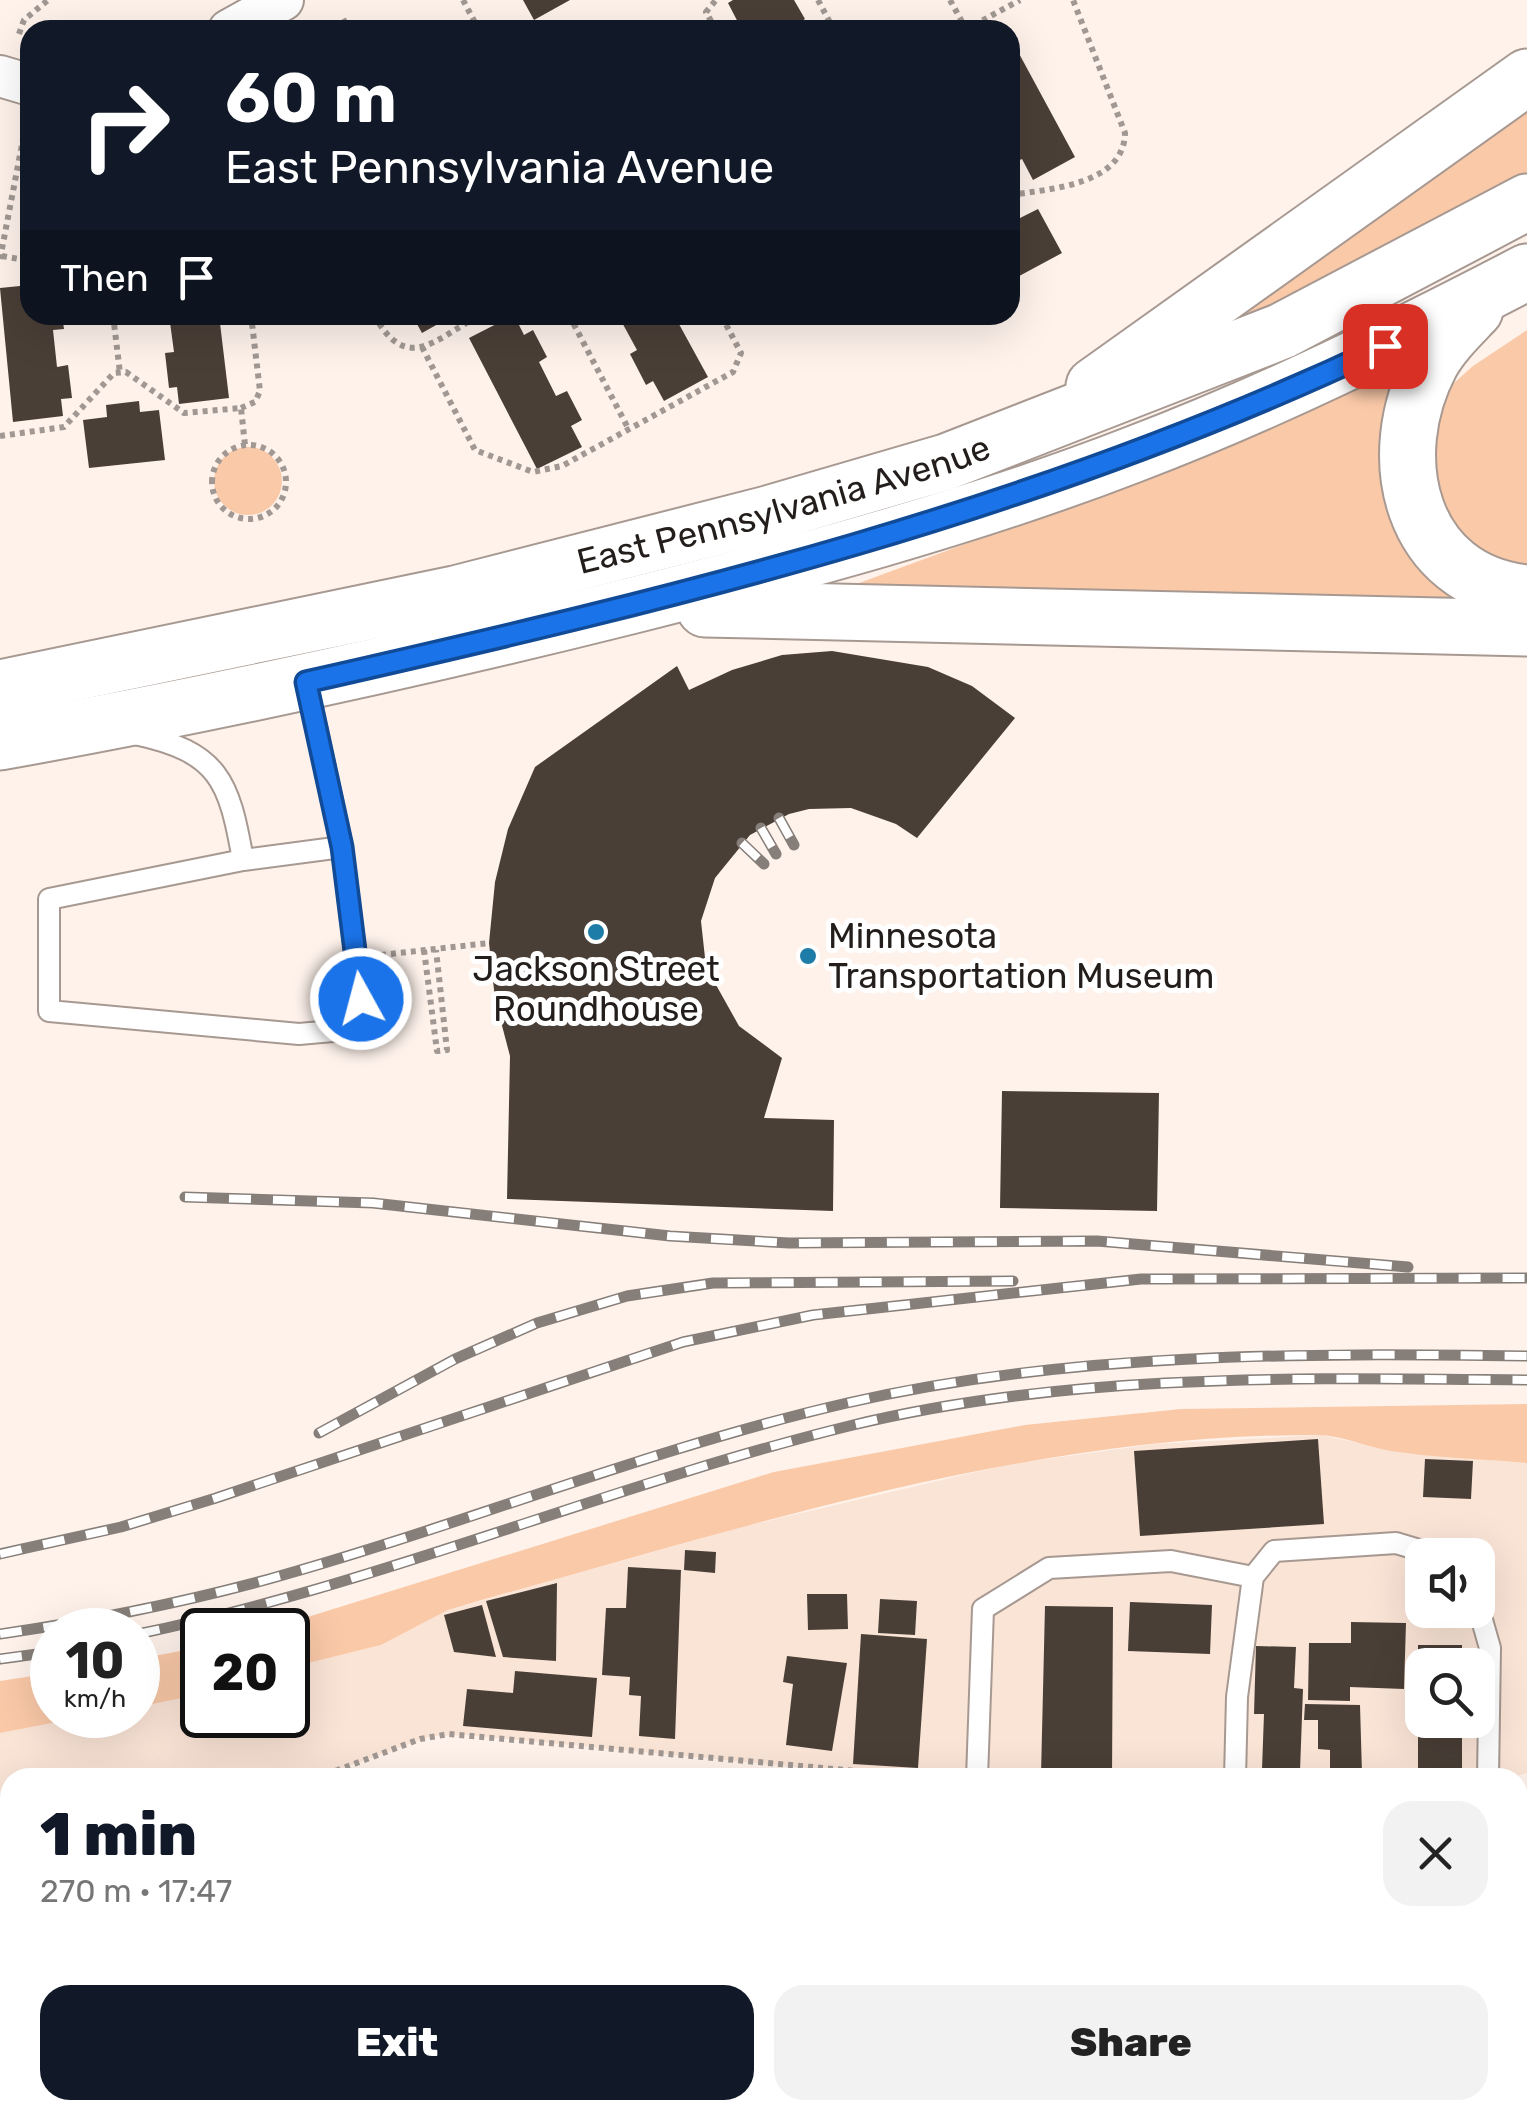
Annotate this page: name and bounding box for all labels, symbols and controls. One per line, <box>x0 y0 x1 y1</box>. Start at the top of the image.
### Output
text: 60 m <box>225 57 397 140</box>
icon: right <box>60 60 190 190</box>
text: East Pennsylvania Avenue <box>225 141 774 194</box>
icon: arrive <box>169 250 224 305</box>
text: Then <box>60 255 149 301</box>
pin <box>1343 304 1428 389</box>
icon: arrive <box>1358 319 1413 374</box>
street label: East Pennsylvania Avenue <box>573 426 996 583</box>
place label: Minnesota Transportation Museum <box>828 915 1214 997</box>
marker: Jackson Street Roundhouse <box>585 921 607 943</box>
marker: Minnesota Transportation Museum <box>797 945 819 967</box>
position arrow <box>309 947 413 1051</box>
place label: Jackson Street Roundhouse <box>472 948 720 1030</box>
map controls <box>1405 1538 1495 1738</box>
button: sound <box>1405 1538 1495 1628</box>
speed limit sign: 20 <box>180 1608 310 1738</box>
text: 10 <box>66 1631 124 1691</box>
button: search <box>1405 1648 1495 1738</box>
text: km/h <box>64 1684 126 1713</box>
text: 1 min <box>40 1799 197 1870</box>
button: close <box>1383 1801 1488 1906</box>
text: 270 m · 17:47 <box>40 1872 232 1910</box>
button: Exit <box>40 1985 754 2100</box>
button: Share <box>774 1985 1488 2100</box>

